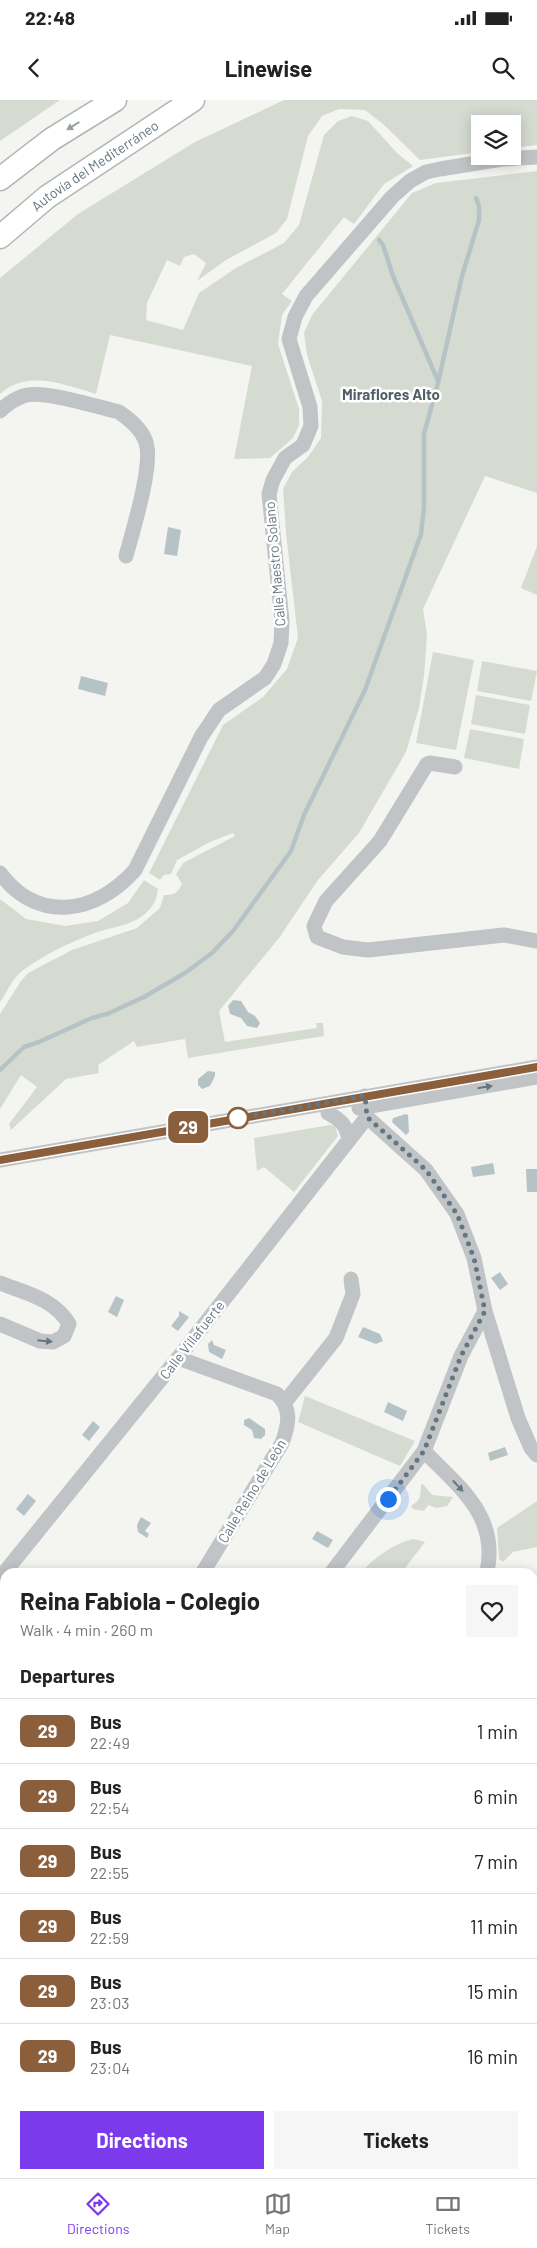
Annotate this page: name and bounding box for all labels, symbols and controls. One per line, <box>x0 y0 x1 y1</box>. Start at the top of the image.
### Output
text: 22:48 <box>25 6 75 29</box>
icon: back <box>20 54 48 82</box>
icon: search <box>489 54 517 82</box>
text: Linewise <box>225 55 312 81</box>
map controls <box>471 115 521 165</box>
button: layers <box>471 115 521 165</box>
street label: Autovía del Mediterráneo <box>28 116 162 215</box>
one-way arrow <box>67 121 80 131</box>
district label: Miraflores Alto <box>342 385 440 403</box>
street label: Calle Maestro Solano <box>261 501 288 627</box>
one-way arrow <box>477 1082 493 1090</box>
unlabelled marker <box>227 1107 249 1129</box>
line badge: 29 <box>166 1111 210 1143</box>
text: 29 <box>178 1116 198 1138</box>
street label: Calle Villafuerte <box>156 1297 228 1382</box>
one-way arrow <box>38 1337 54 1345</box>
street label: Calle Reino de León <box>214 1436 289 1546</box>
one-way arrow <box>452 1480 464 1492</box>
your location <box>376 1487 401 1512</box>
button: heart <box>466 1585 518 1637</box>
text: Reina Fabiola - Colegio <box>20 1586 260 1615</box>
text: Walk · 4 min · 260 m <box>20 1620 153 1639</box>
text: Departures <box>20 1664 115 1687</box>
text: Bus <box>90 1710 122 1733</box>
text: 29 <box>38 1720 57 1742</box>
text: 1 min <box>477 1720 518 1743</box>
text: 22:49 <box>90 1733 130 1752</box>
text: Bus <box>90 1775 122 1798</box>
text: 29 <box>38 1785 57 1807</box>
text: 6 min <box>474 1785 518 1808</box>
text: 22:54 <box>90 1798 130 1817</box>
text: Bus <box>90 1840 122 1863</box>
text: 29 <box>38 1850 57 1872</box>
text: 7 min <box>474 1850 518 1873</box>
text: 22:55 <box>90 1863 129 1882</box>
text: Bus <box>90 1905 122 1928</box>
text: 29 <box>38 1915 57 1937</box>
text: 11 min <box>470 1915 518 1938</box>
text: 22:59 <box>90 1928 129 1947</box>
text: Bus <box>90 1970 122 1993</box>
text: 29 <box>38 1980 57 2002</box>
text: 15 min <box>467 1980 518 2003</box>
text: 23:03 <box>90 1993 129 2012</box>
text: Bus <box>90 2035 122 2058</box>
text: 29 <box>38 2045 57 2067</box>
text: 16 min <box>467 2045 518 2068</box>
text: 23:04 <box>90 2058 130 2077</box>
button: Directions <box>20 2111 264 2169</box>
button: Tickets <box>274 2111 518 2169</box>
tab: Directions <box>67 2190 130 2237</box>
tab: Map <box>264 2190 292 2237</box>
tab: Tickets <box>425 2190 470 2237</box>

